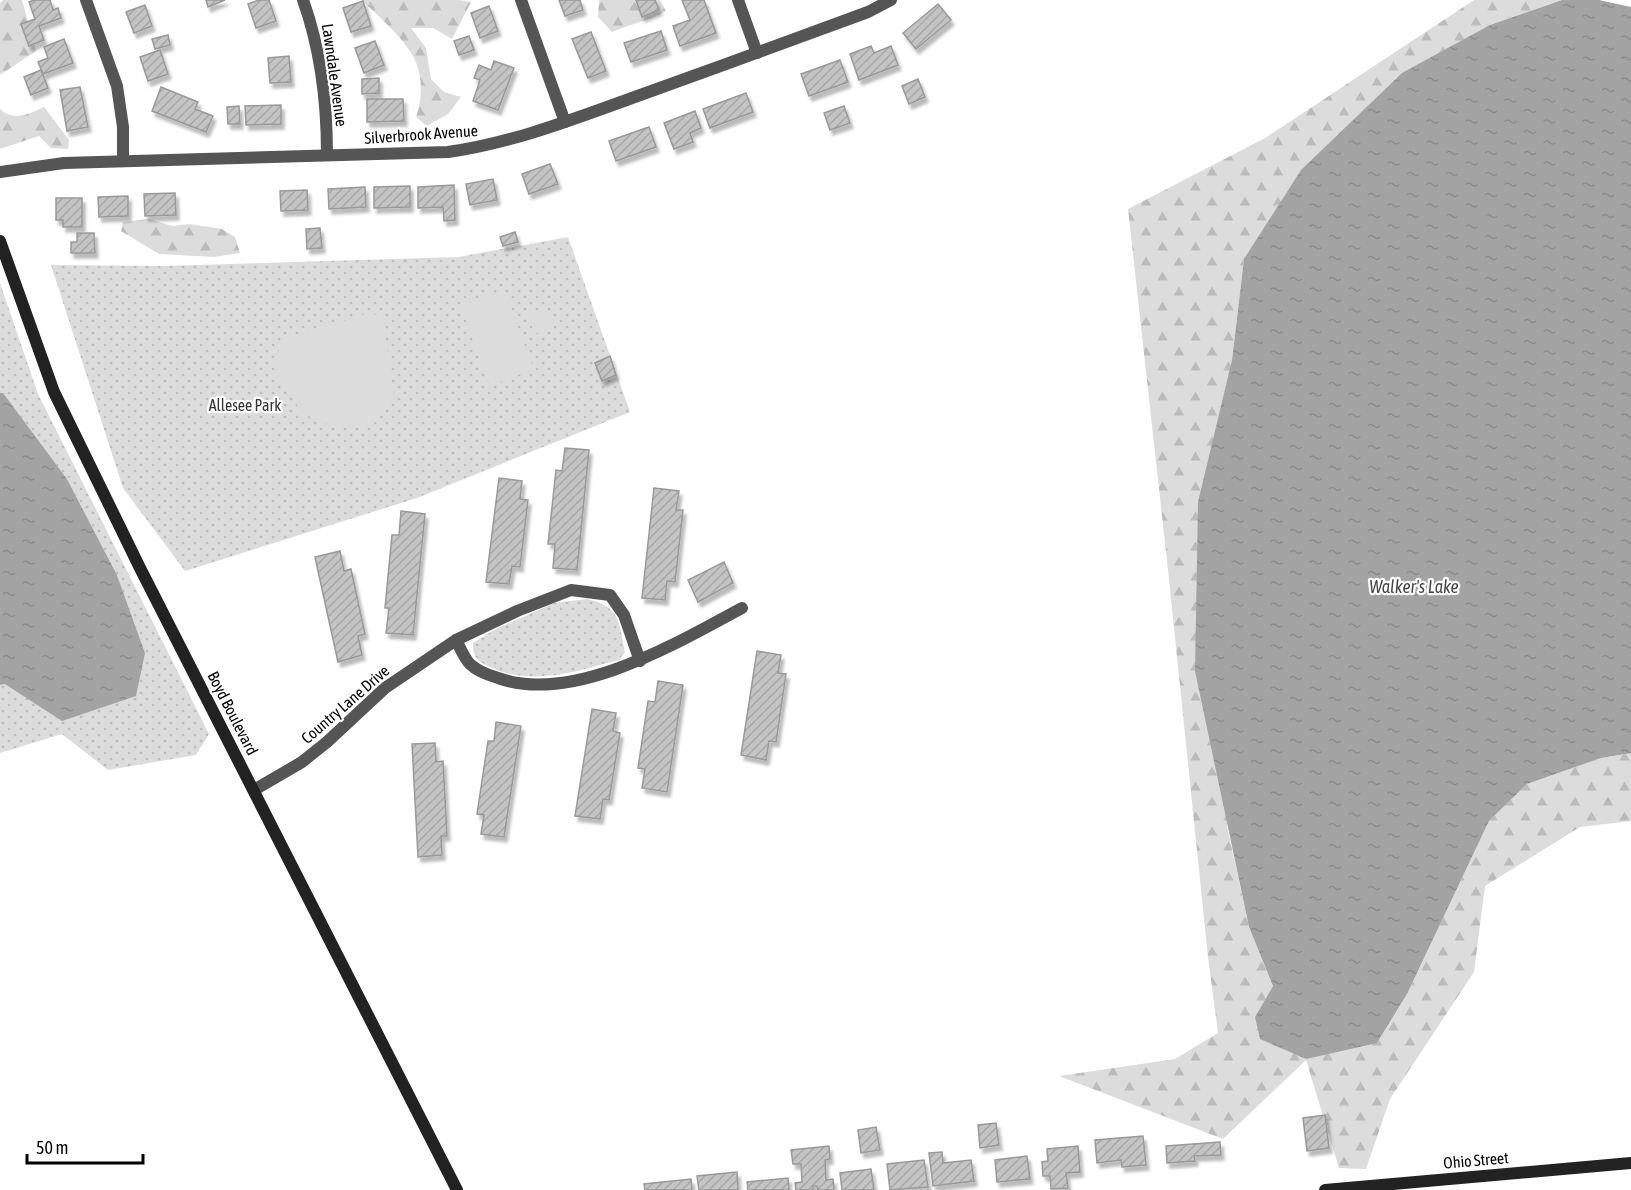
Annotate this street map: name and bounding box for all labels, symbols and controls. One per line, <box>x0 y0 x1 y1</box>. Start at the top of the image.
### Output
street label: Lawndale Avenue <box>319 22 351 128</box>
street label: Silverbrook Avenue <box>364 121 478 147</box>
park label: Allesee Park <box>209 396 281 414</box>
water label: Walker's Lake <box>1369 576 1459 597</box>
street label: Country Lane Drive <box>297 661 393 748</box>
street label: Boyd Boulevard <box>203 668 262 758</box>
scale bar <box>27 1127 142 1165</box>
text: 50 m <box>36 1137 68 1158</box>
street label: Ohio Street <box>1443 1148 1510 1172</box>

